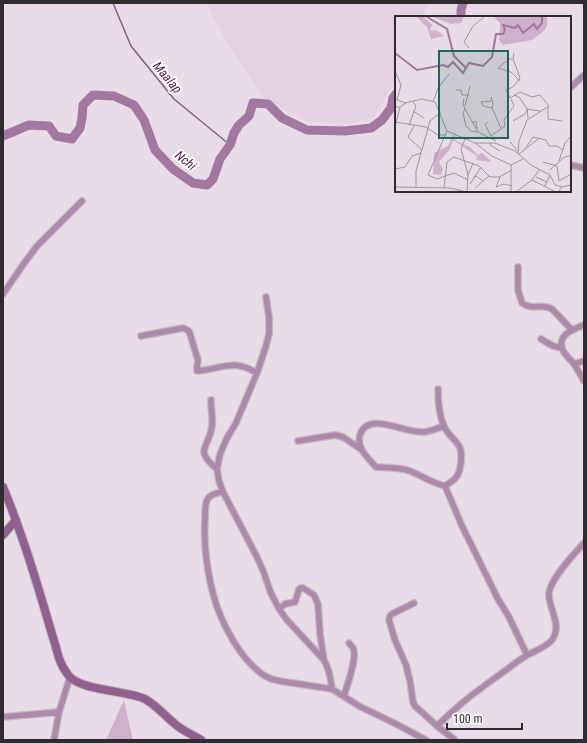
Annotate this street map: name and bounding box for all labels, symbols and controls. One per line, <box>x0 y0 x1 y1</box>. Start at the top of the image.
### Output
inset map <box>395 16 571 192</box>
water label: Maalap <box>150 58 185 96</box>
water label: Nchi <box>172 147 199 173</box>
scale bar <box>447 705 522 731</box>
text: 100 m <box>453 712 483 726</box>

